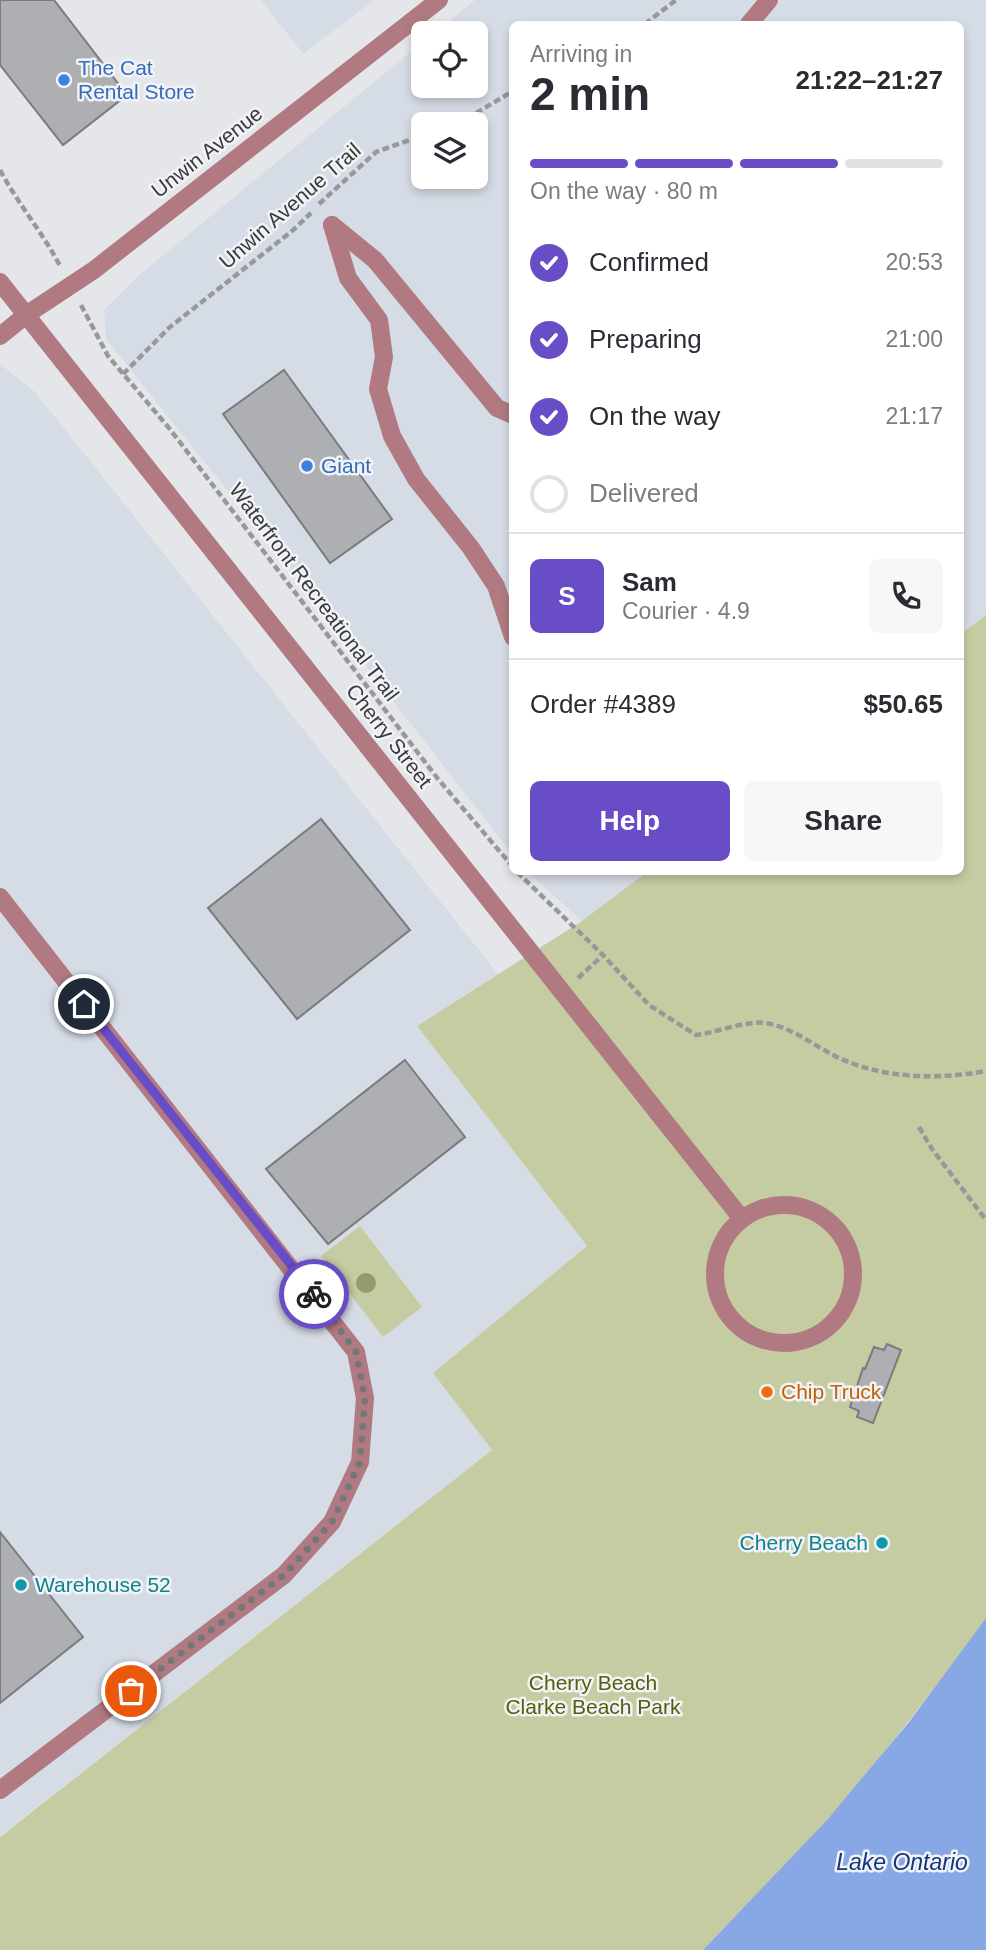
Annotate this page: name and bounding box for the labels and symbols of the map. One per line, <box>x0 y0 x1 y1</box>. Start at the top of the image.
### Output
place label: The Cat Rental Store <box>78 56 195 103</box>
marker: The Cat Rental Store <box>56 72 72 88</box>
street label: Unwin Avenue <box>147 101 267 202</box>
street label: Unwin Avenue Trail <box>214 138 365 273</box>
place label: Giant <box>321 454 371 477</box>
marker: Giant <box>299 458 315 474</box>
street label: Waterfront Recreational Trail <box>225 478 404 705</box>
street label: Cherry Street <box>342 679 437 792</box>
pin <box>54 974 114 1034</box>
courier <box>279 1259 349 1329</box>
place label: Chip Truck <box>781 1380 882 1403</box>
marker: Chip Truck <box>759 1384 775 1400</box>
place label: Cherry Beach <box>740 1531 868 1554</box>
marker: Cherry Beach <box>874 1535 890 1551</box>
place label: Warehouse 52 <box>35 1573 171 1596</box>
marker: Warehouse 52 <box>13 1577 29 1593</box>
pin <box>101 1661 161 1721</box>
park label: Cherry Beach Clarke Beach Park <box>505 1671 681 1718</box>
water label: Lake Ontario <box>836 1849 968 1875</box>

